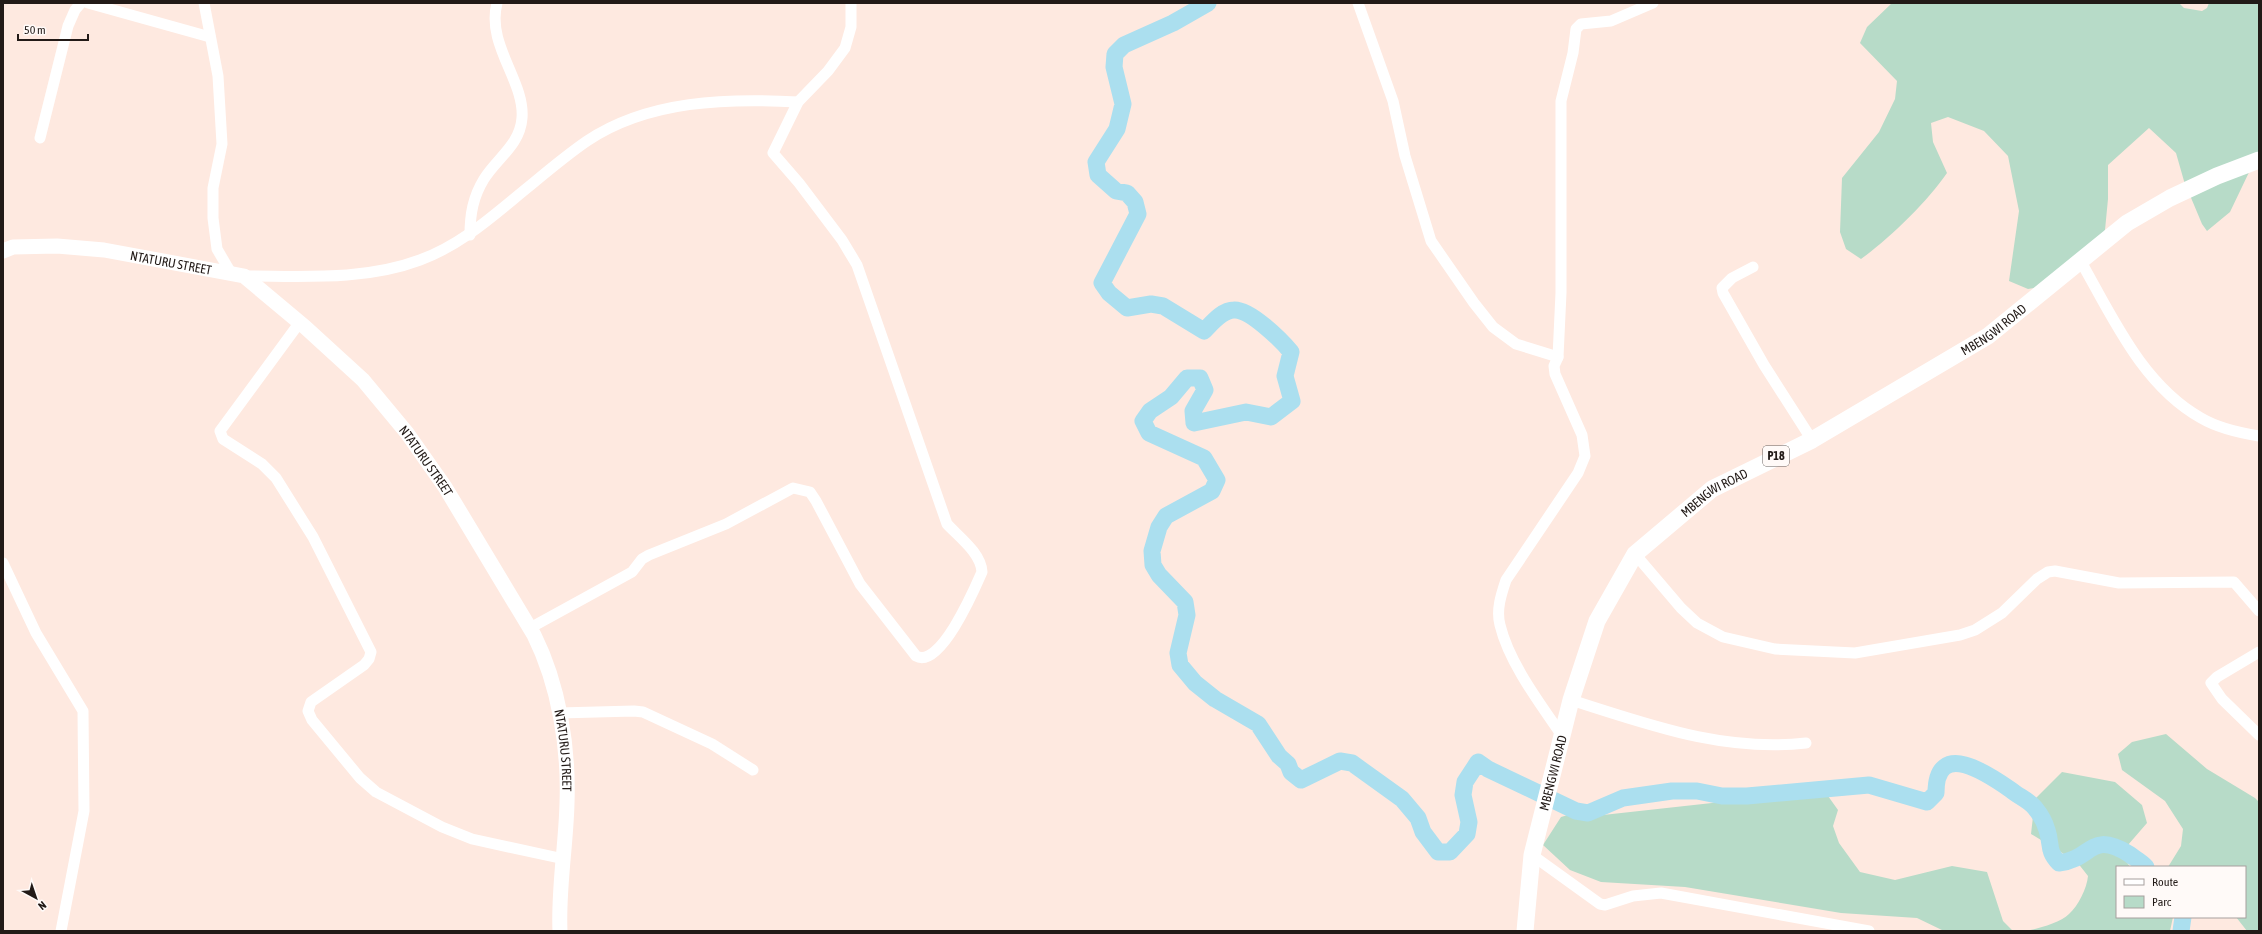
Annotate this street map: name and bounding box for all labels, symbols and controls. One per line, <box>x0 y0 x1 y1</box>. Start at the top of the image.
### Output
scale bar <box>18 16 88 42</box>
text: 50 m <box>24 23 46 37</box>
street label: NTATURU STREET <box>129 248 213 277</box>
street label: MBENGWI ROAD <box>1958 301 2029 358</box>
street label: NTATURU STREET <box>396 422 456 499</box>
road number: P18 <box>1763 446 1789 466</box>
street label: MBENGWI ROAD <box>1678 465 1750 520</box>
street label: NTATURU STREET <box>552 708 575 792</box>
street label: MBENGWI ROAD <box>1536 734 1569 812</box>
legend <box>2116 866 2246 918</box>
text: Route <box>2152 875 2178 889</box>
north arrow <box>16 878 56 918</box>
text: Parc <box>2152 895 2172 909</box>
text: N <box>36 899 49 912</box>

